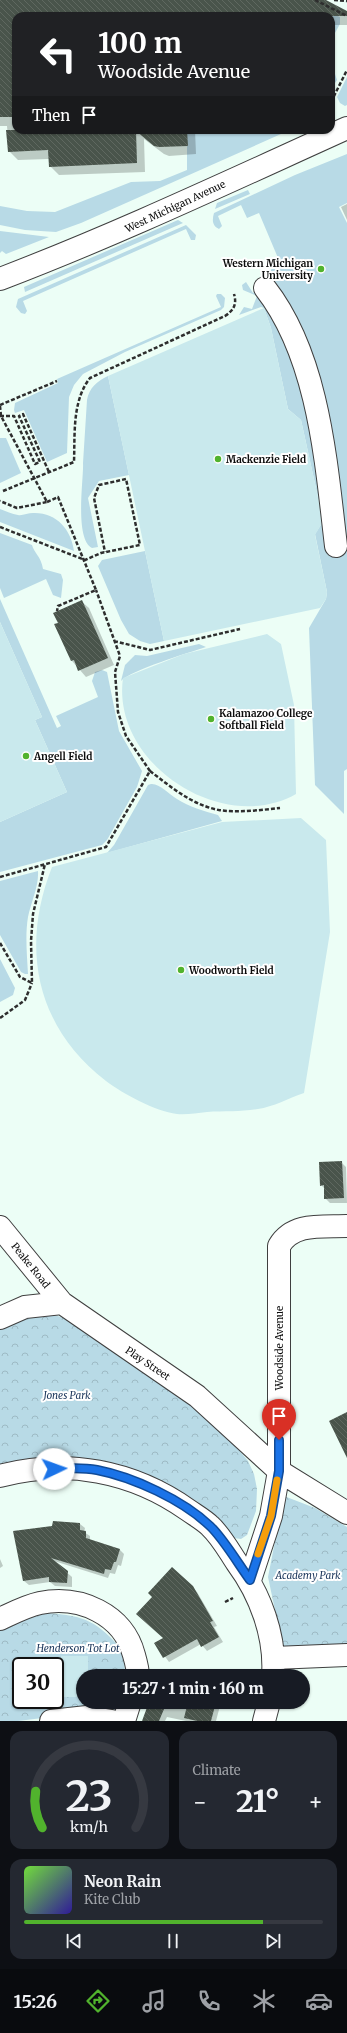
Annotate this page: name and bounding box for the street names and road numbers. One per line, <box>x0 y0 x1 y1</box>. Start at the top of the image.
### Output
street label: West Michigan Avenue <box>122 177 227 236</box>
street label: Peake Road <box>8 1240 53 1291</box>
street label: Woodside Avenue <box>273 1306 286 1391</box>
street label: Play Street <box>123 1344 173 1383</box>

